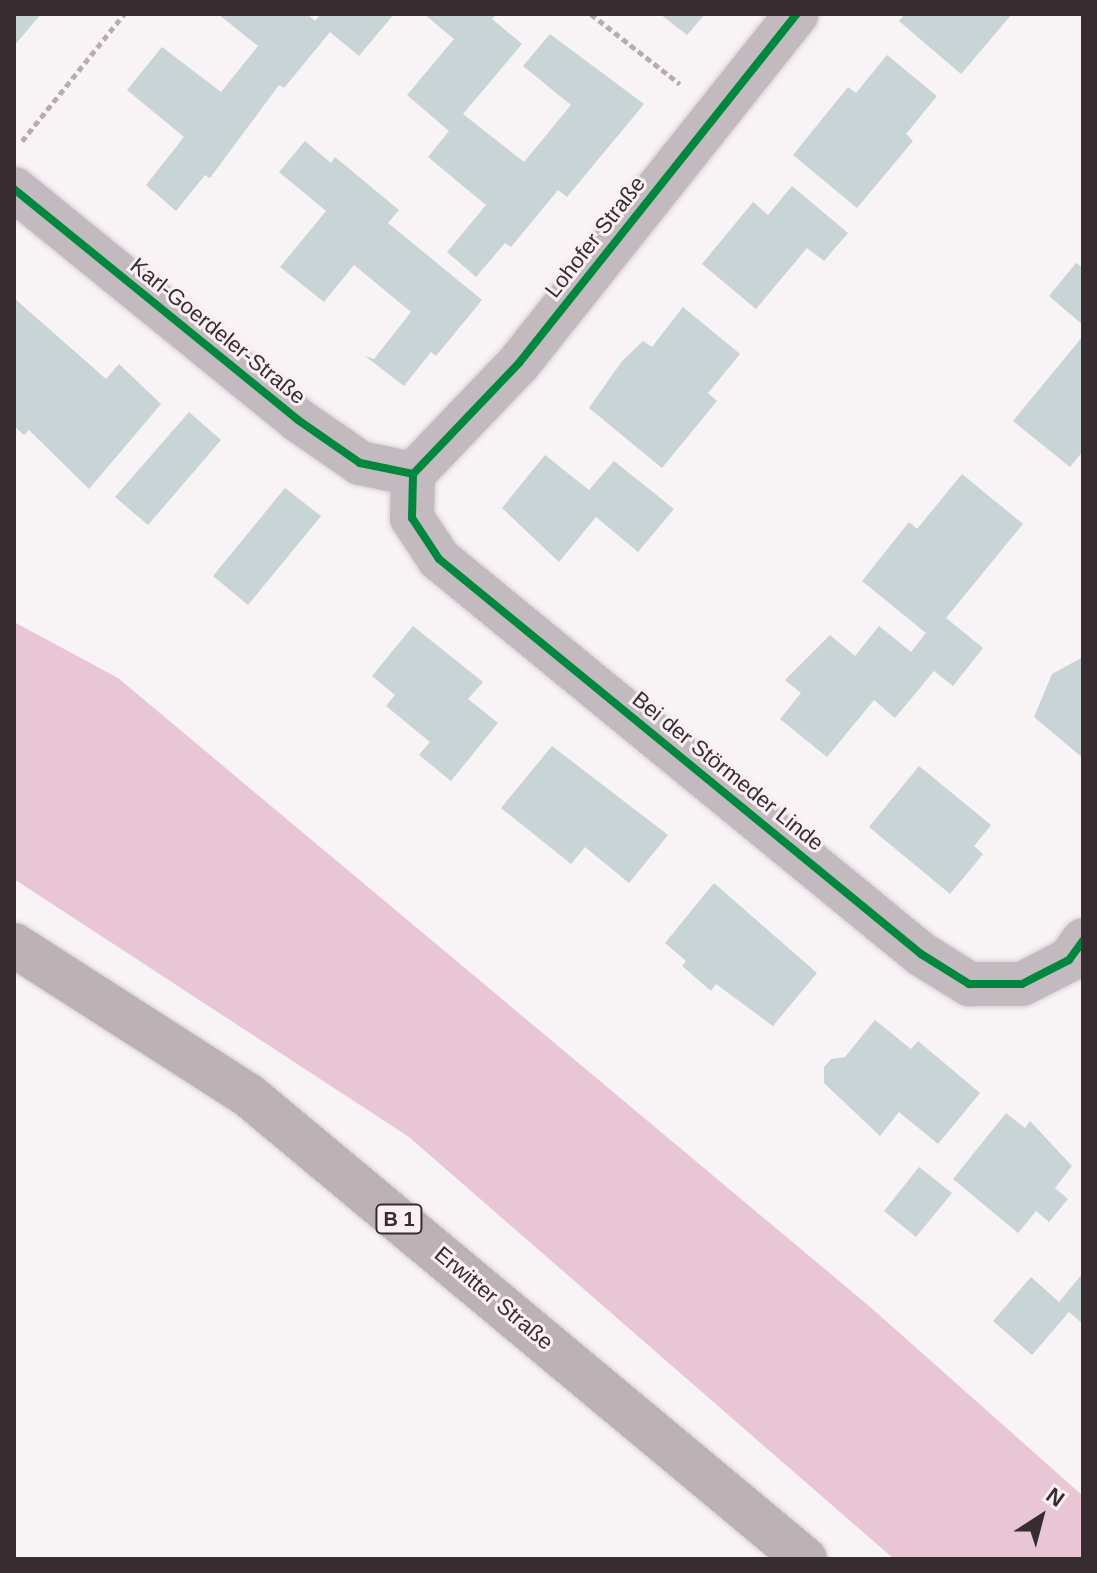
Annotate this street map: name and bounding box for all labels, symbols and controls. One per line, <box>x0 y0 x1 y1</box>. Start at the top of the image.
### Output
street label: Lohofer Straße <box>539 171 651 303</box>
street label: Karl-Goerdeler-Straße <box>125 252 311 410</box>
street label: Bei der Störmeder Linde <box>627 686 829 856</box>
road number: B 1 <box>375 1203 423 1235</box>
street label: Erwitter Straße <box>429 1241 559 1355</box>
north arrow <box>1001 1477 1081 1557</box>
text: N <box>1042 1482 1069 1512</box>

